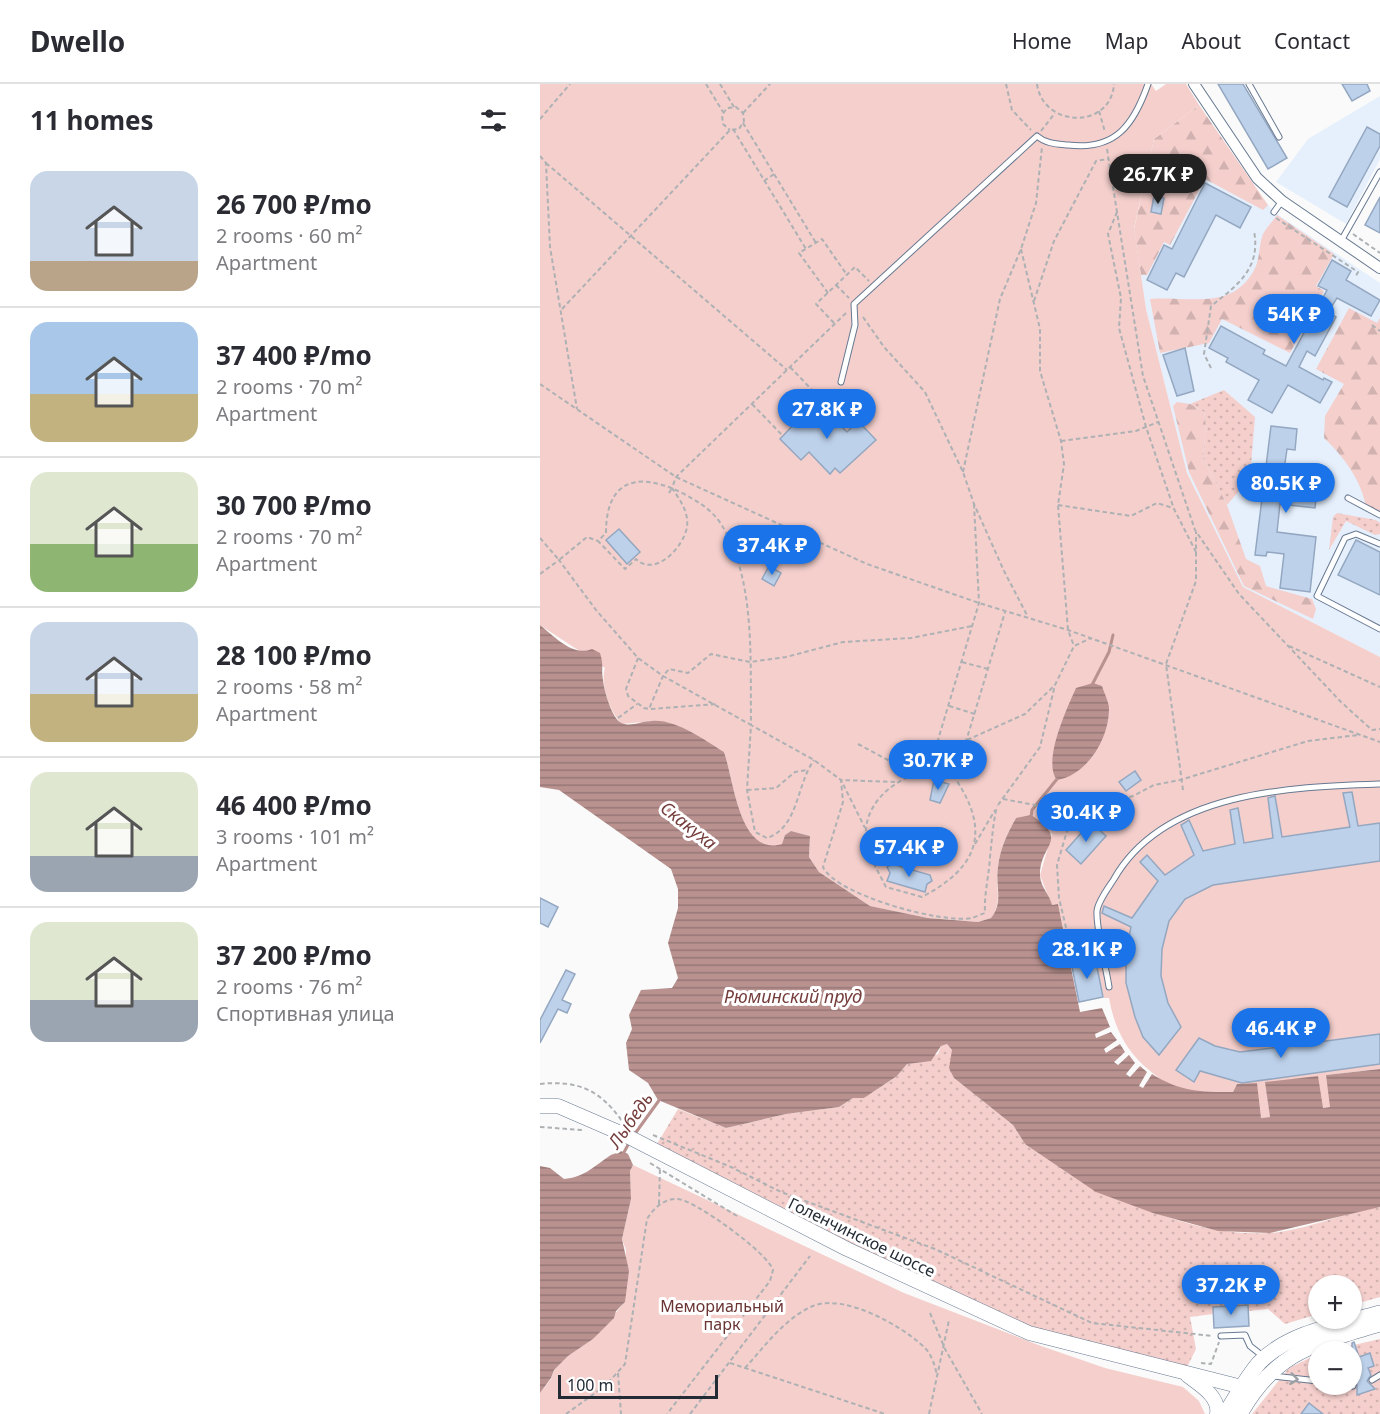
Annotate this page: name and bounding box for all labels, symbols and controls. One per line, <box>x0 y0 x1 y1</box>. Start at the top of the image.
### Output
text: Dwello <box>30 22 125 60</box>
text: Home <box>1012 27 1072 55</box>
text: Map <box>1105 27 1148 55</box>
text: About <box>1181 27 1241 55</box>
text: Contact <box>1274 27 1350 55</box>
text: 11 homes <box>30 102 154 138</box>
icon: filters <box>477 104 510 137</box>
pin: 26.7K ₽ <box>1103 154 1213 205</box>
text: 26.7K ₽ <box>1123 160 1193 187</box>
text: 26 700 ₽/mo <box>216 186 372 222</box>
icon: home <box>78 195 150 267</box>
text: 2 rooms · 60 m² <box>216 222 363 249</box>
text: Apartment <box>216 249 317 276</box>
pin: 54K ₽ <box>1252 294 1336 345</box>
text: 54K ₽ <box>1267 300 1321 327</box>
text: 37 400 ₽/mo <box>216 337 372 373</box>
icon: home <box>78 346 150 418</box>
text: 2 rooms · 70 m² <box>216 373 363 400</box>
pin: 27.8K ₽ <box>772 389 882 440</box>
text: 27.8K ₽ <box>792 395 862 422</box>
text: Apartment <box>216 400 317 427</box>
pin: 80.5K ₽ <box>1231 463 1341 514</box>
text: 80.5K ₽ <box>1251 469 1321 496</box>
text: 30 700 ₽/mo <box>216 487 372 523</box>
icon: home <box>78 496 150 568</box>
text: 2 rooms · 70 m² <box>216 523 363 550</box>
pin: 37.4K ₽ <box>717 525 827 576</box>
text: 37.4K ₽ <box>737 531 807 558</box>
text: Apartment <box>216 550 317 577</box>
text: 28 100 ₽/mo <box>216 637 372 673</box>
icon: home <box>78 646 150 718</box>
text: 2 rooms · 58 m² <box>216 673 363 700</box>
text: Apartment <box>216 700 317 727</box>
pin: 30.7K ₽ <box>883 740 993 791</box>
text: 30.7K ₽ <box>903 746 973 773</box>
text: 46 400 ₽/mo <box>216 787 372 823</box>
pin: 30.4K ₽ <box>1031 792 1141 843</box>
water label: Скакуха <box>656 795 722 855</box>
icon: home <box>78 796 150 868</box>
text: 30.4K ₽ <box>1051 798 1121 825</box>
text: 3 rooms · 101 m² <box>216 823 374 850</box>
pin: 57.4K ₽ <box>854 827 964 878</box>
text: 57.4K ₽ <box>874 833 944 860</box>
text: Apartment <box>216 850 317 877</box>
pin: 28.1K ₽ <box>1032 929 1142 980</box>
text: 28.1K ₽ <box>1052 935 1122 962</box>
text: 37 200 ₽/mo <box>216 937 372 973</box>
icon: home <box>78 946 150 1018</box>
text: 2 rooms · 76 m² <box>216 973 363 1000</box>
water label: Рюминский пруд <box>724 984 862 1008</box>
text: Спортивная улица <box>216 1000 395 1027</box>
pin: 46.4K ₽ <box>1226 1008 1336 1059</box>
text: 46.4K ₽ <box>1246 1014 1316 1041</box>
water label: Лыбедь <box>601 1087 658 1154</box>
street label: Голенчинское шоссе <box>785 1192 939 1282</box>
pin: 37.2K ₽ <box>1176 1265 1286 1316</box>
text: 37.2K ₽ <box>1196 1271 1266 1298</box>
map controls <box>1308 1275 1362 1395</box>
button: + <box>1308 1275 1362 1329</box>
park label: Мемориальный парк <box>660 1295 784 1335</box>
button: − <box>1308 1341 1362 1395</box>
scale bar <box>558 1372 718 1400</box>
one-way arrow <box>1289 1372 1298 1384</box>
text: 100 m <box>567 1374 614 1396</box>

